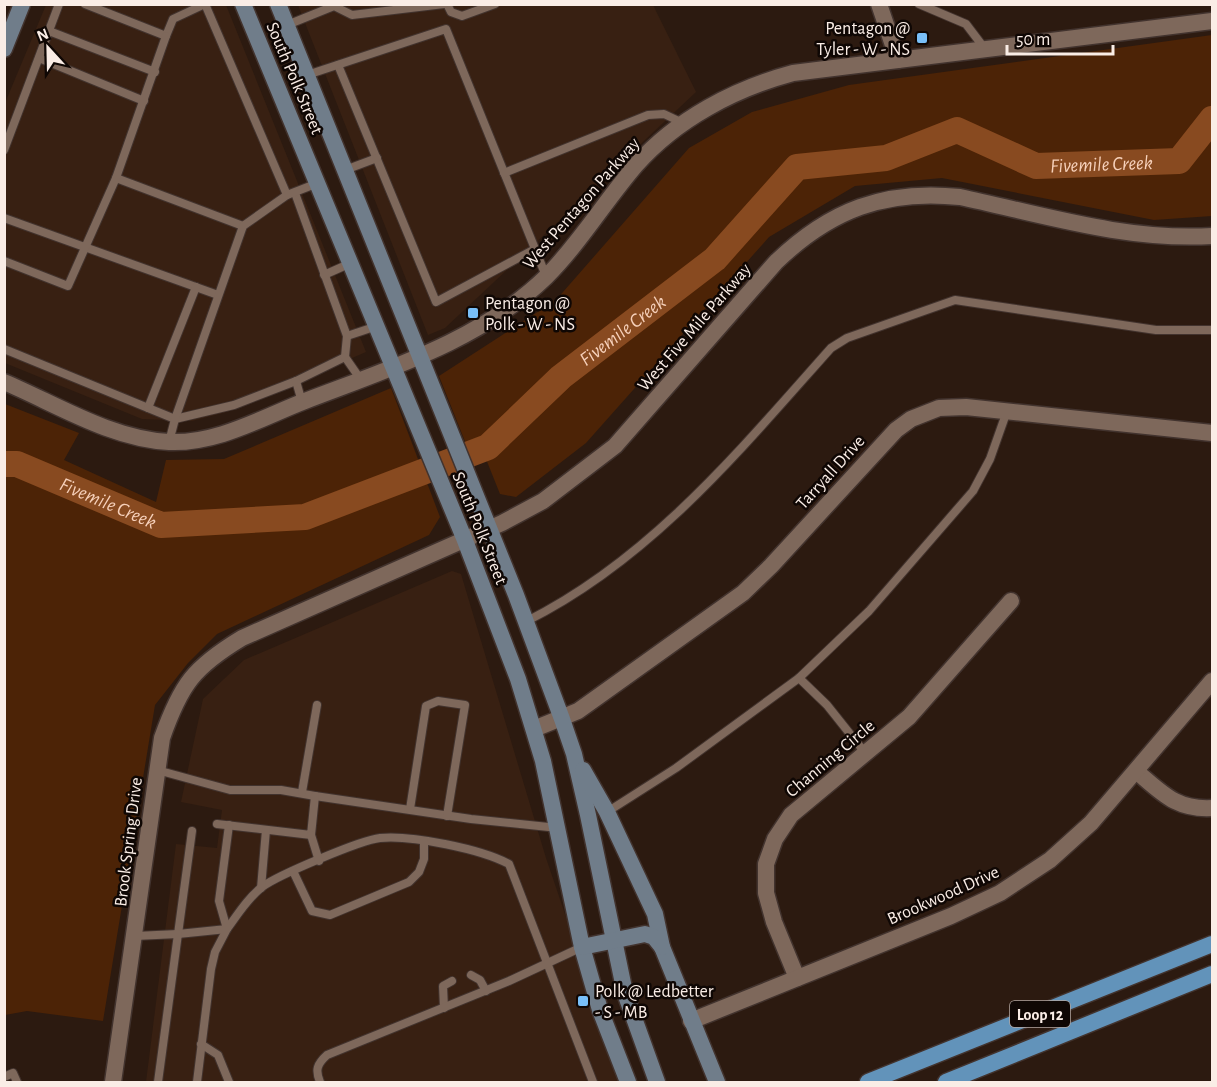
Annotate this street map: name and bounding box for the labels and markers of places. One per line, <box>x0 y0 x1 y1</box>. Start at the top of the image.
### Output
place label: Pentagon @ Tyler - W - NS <box>816 20 910 59</box>
marker: Pentagon @ Tyler - W - NS <box>915 31 929 45</box>
place label: Pentagon @ Polk - W - NS <box>485 295 575 334</box>
marker: Pentagon @ Polk - W - NS <box>466 306 480 320</box>
place label: Polk @ Ledbetter - S - MB <box>595 983 714 1022</box>
marker: Polk @ Ledbetter - S - MB <box>576 994 590 1008</box>

